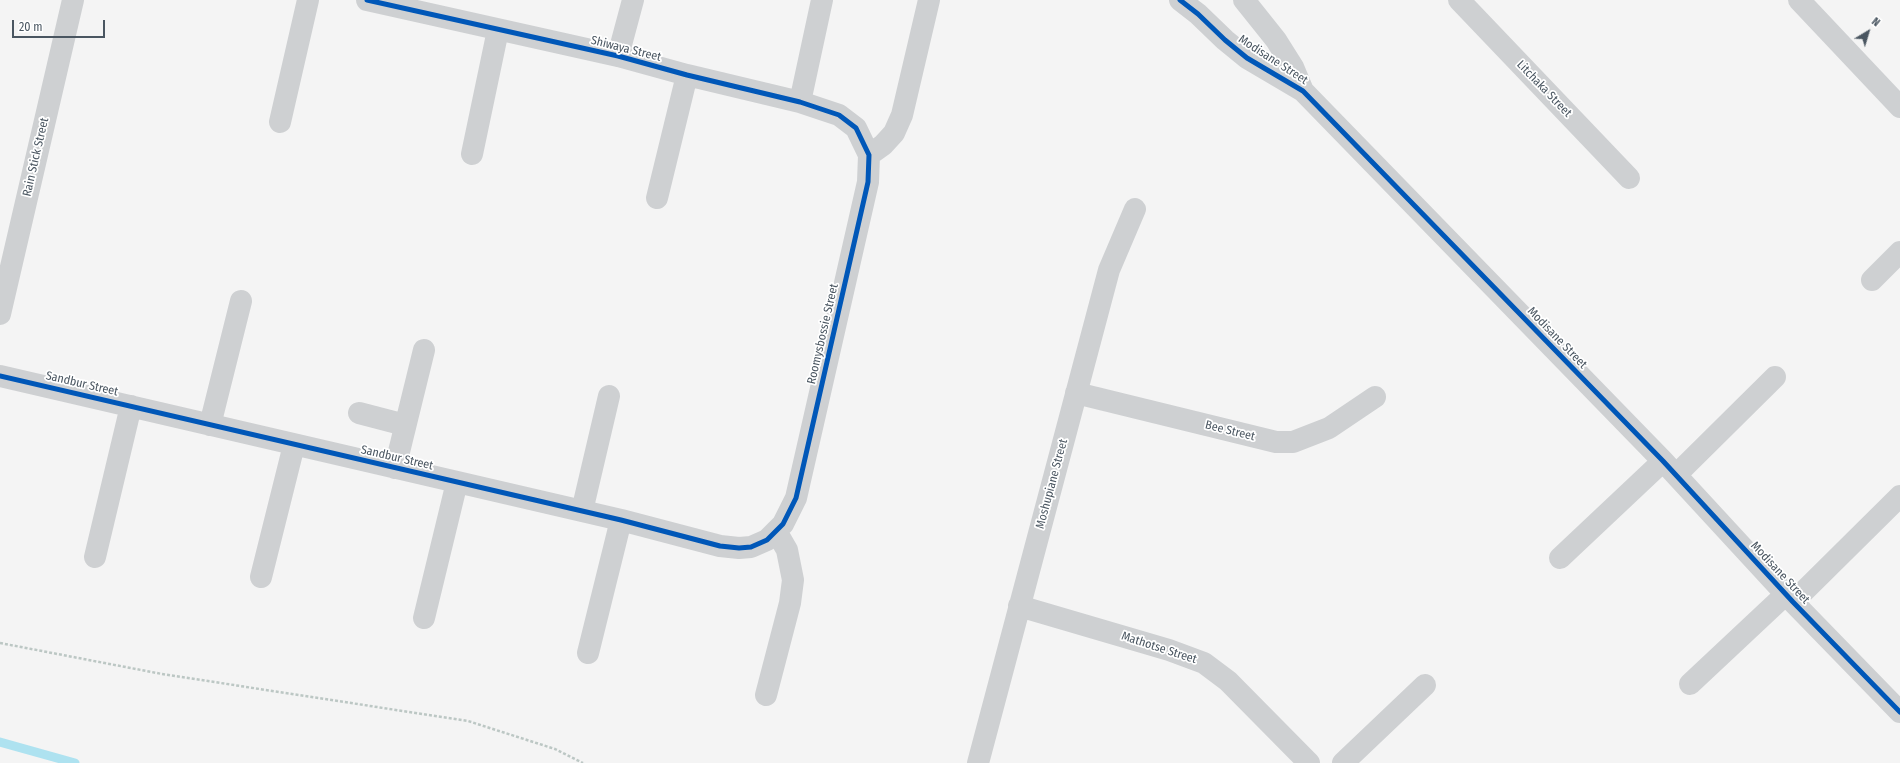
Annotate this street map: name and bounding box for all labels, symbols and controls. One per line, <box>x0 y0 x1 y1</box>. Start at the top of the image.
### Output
scale bar <box>14 12 107 38</box>
north arrow <box>1848 12 1888 52</box>
text: N <box>1869 15 1882 29</box>
text: 20 m <box>19 20 43 34</box>
street label: Modisane Street <box>1236 32 1310 88</box>
street label: Shiwaya Street <box>589 33 663 65</box>
street label: Litchaka Street <box>1513 58 1575 120</box>
street label: Rain Stick Street <box>20 116 52 198</box>
street label: Roomysbossie Street <box>804 282 842 386</box>
street label: Modisane Street <box>1524 304 1590 372</box>
street label: Sandbur Street <box>44 369 120 399</box>
street label: Bee Street <box>1204 418 1256 444</box>
street label: Moshupiane Street <box>1033 437 1071 531</box>
street label: Sandbur Street <box>359 443 435 473</box>
street label: Modisane Street <box>1748 539 1812 607</box>
street label: Mathotse Street <box>1120 629 1198 667</box>

